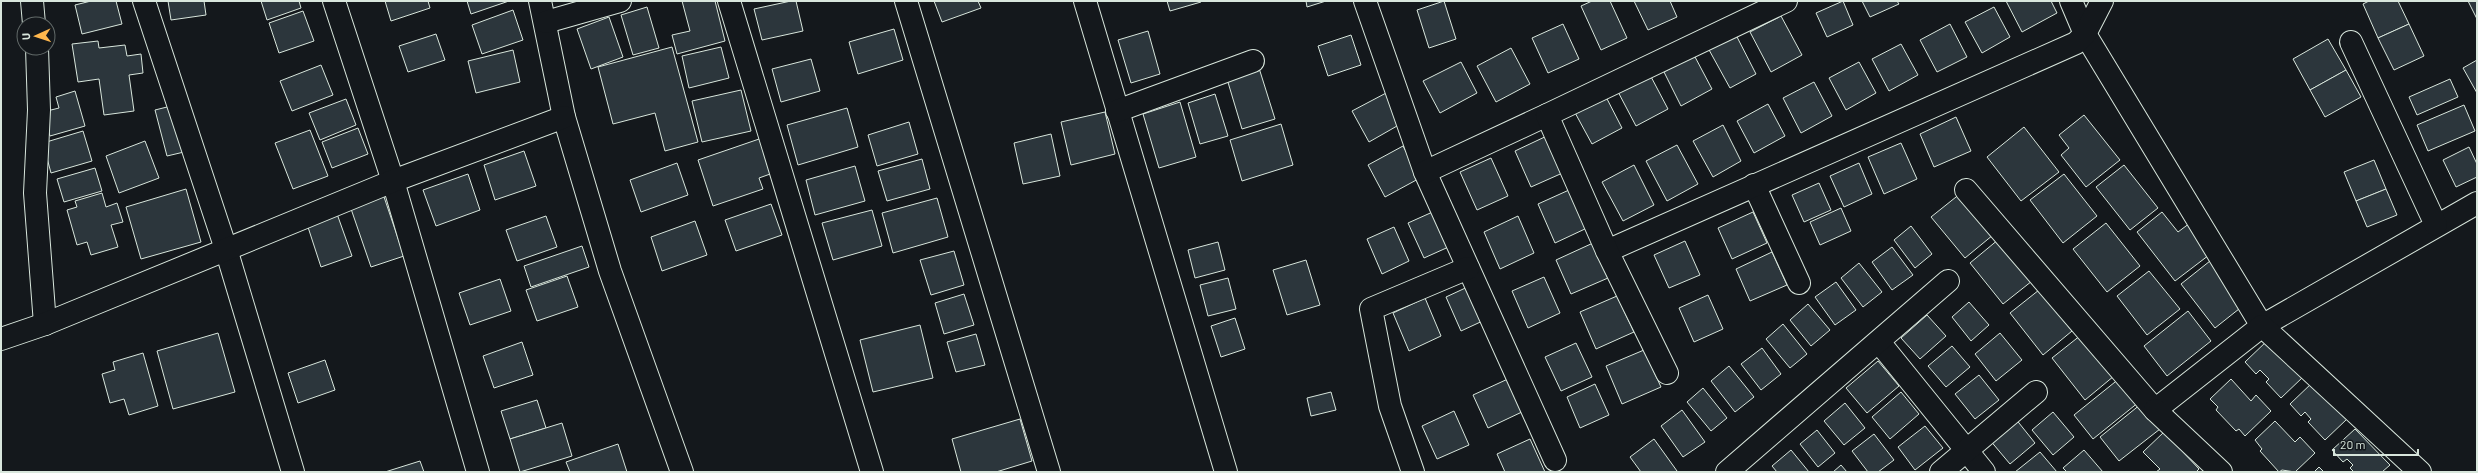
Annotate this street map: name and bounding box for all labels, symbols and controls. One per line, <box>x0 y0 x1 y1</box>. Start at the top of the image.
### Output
north arrow <box>16 16 56 56</box>
text: U <box>19 33 32 40</box>
scale bar <box>2334 431 2418 457</box>
text: 20 m <box>2340 437 2366 451</box>

